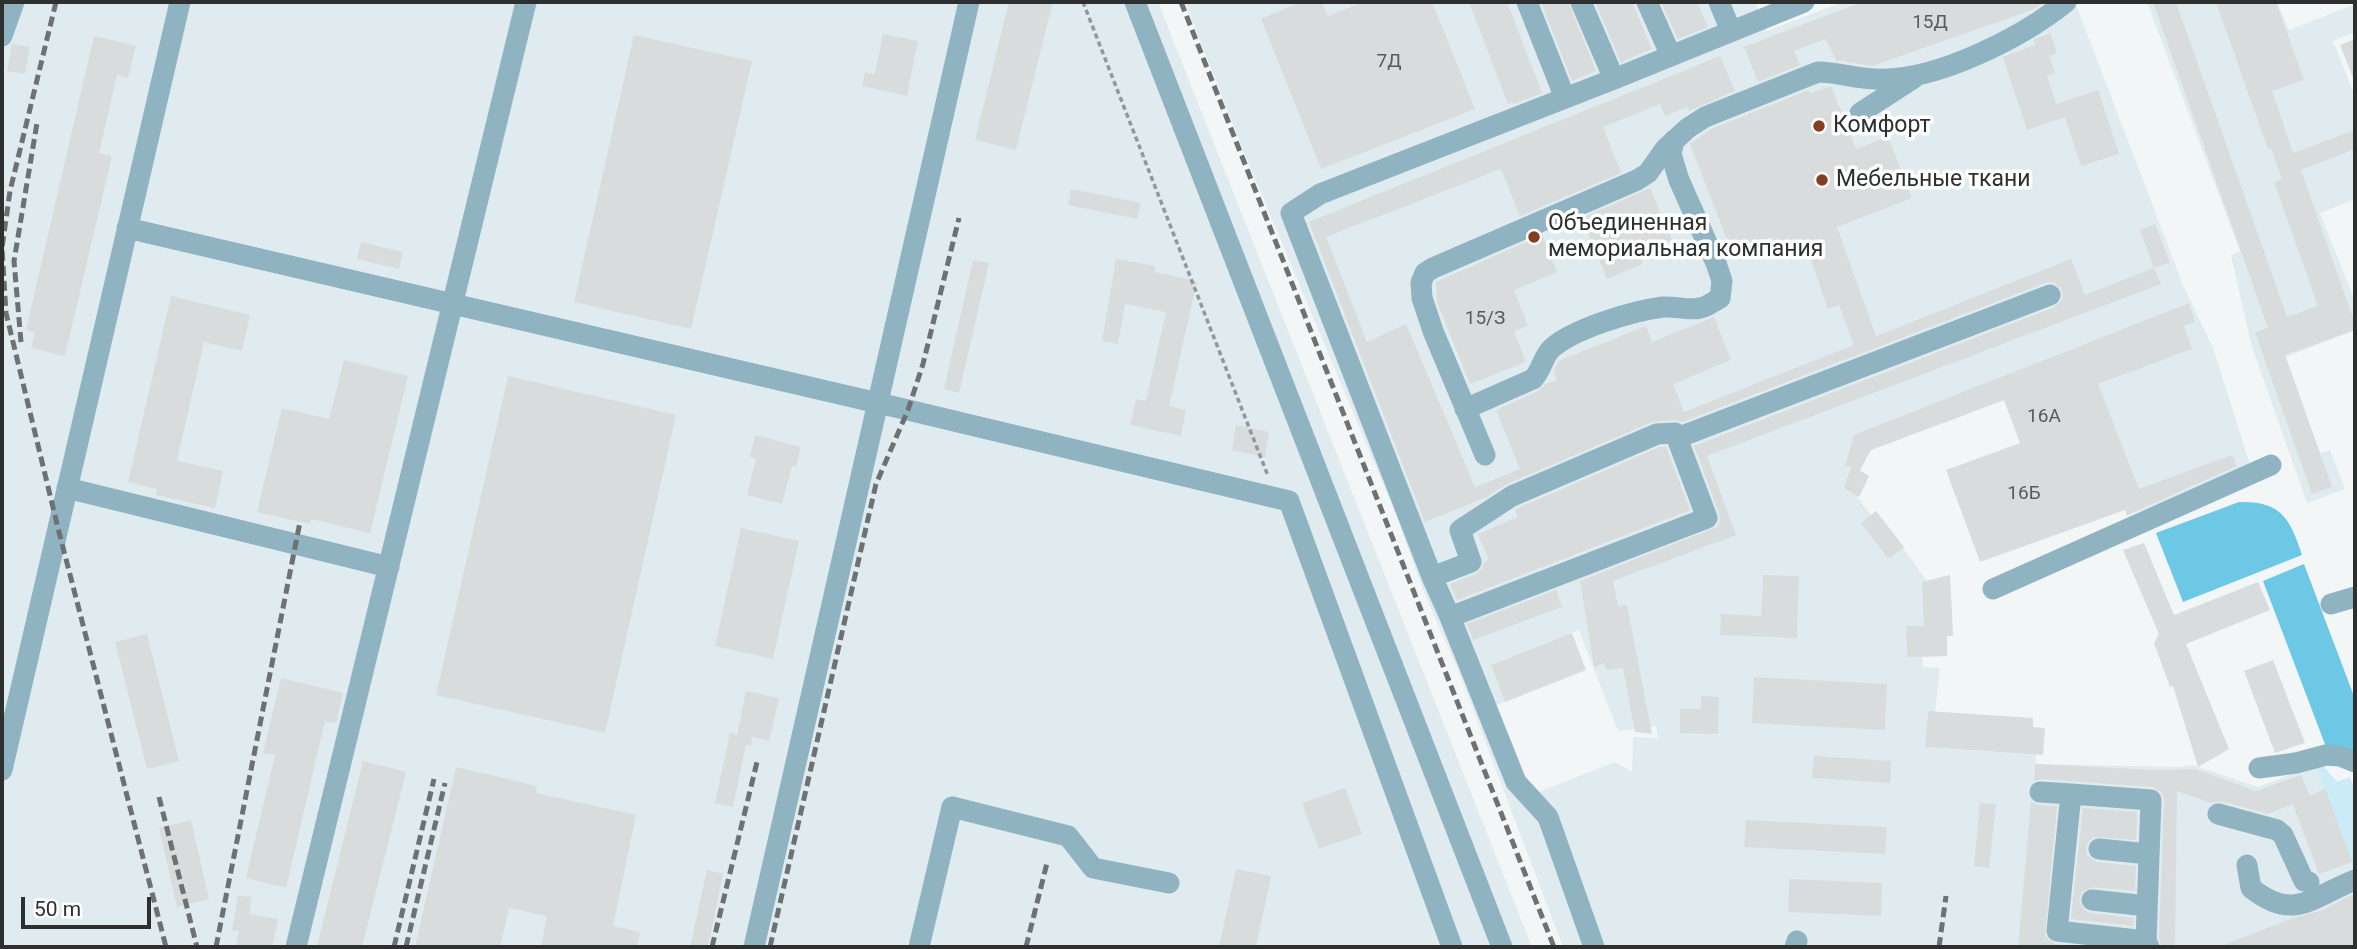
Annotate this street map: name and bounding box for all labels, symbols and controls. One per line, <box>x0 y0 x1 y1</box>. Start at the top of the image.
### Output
house number: 15Д <box>1912 12 1948 34</box>
house number: 7Д <box>1377 51 1401 73</box>
place label: Комфорт <box>1833 112 1931 140</box>
marker: Комфорт <box>1811 118 1827 134</box>
place label: Мебельные ткани <box>1836 166 2031 194</box>
marker: Мебельные ткани <box>1814 172 1830 188</box>
place label: Объединенная мемориальная компания <box>1548 210 1823 264</box>
marker: Объединенная мемориальная компания <box>1526 229 1542 245</box>
house number: 15/З <box>1465 308 1505 330</box>
house number: 16А <box>2027 406 2061 428</box>
house number: 16Б <box>2007 483 2041 505</box>
scale bar <box>24 883 154 927</box>
text: 50 m <box>34 897 81 921</box>

